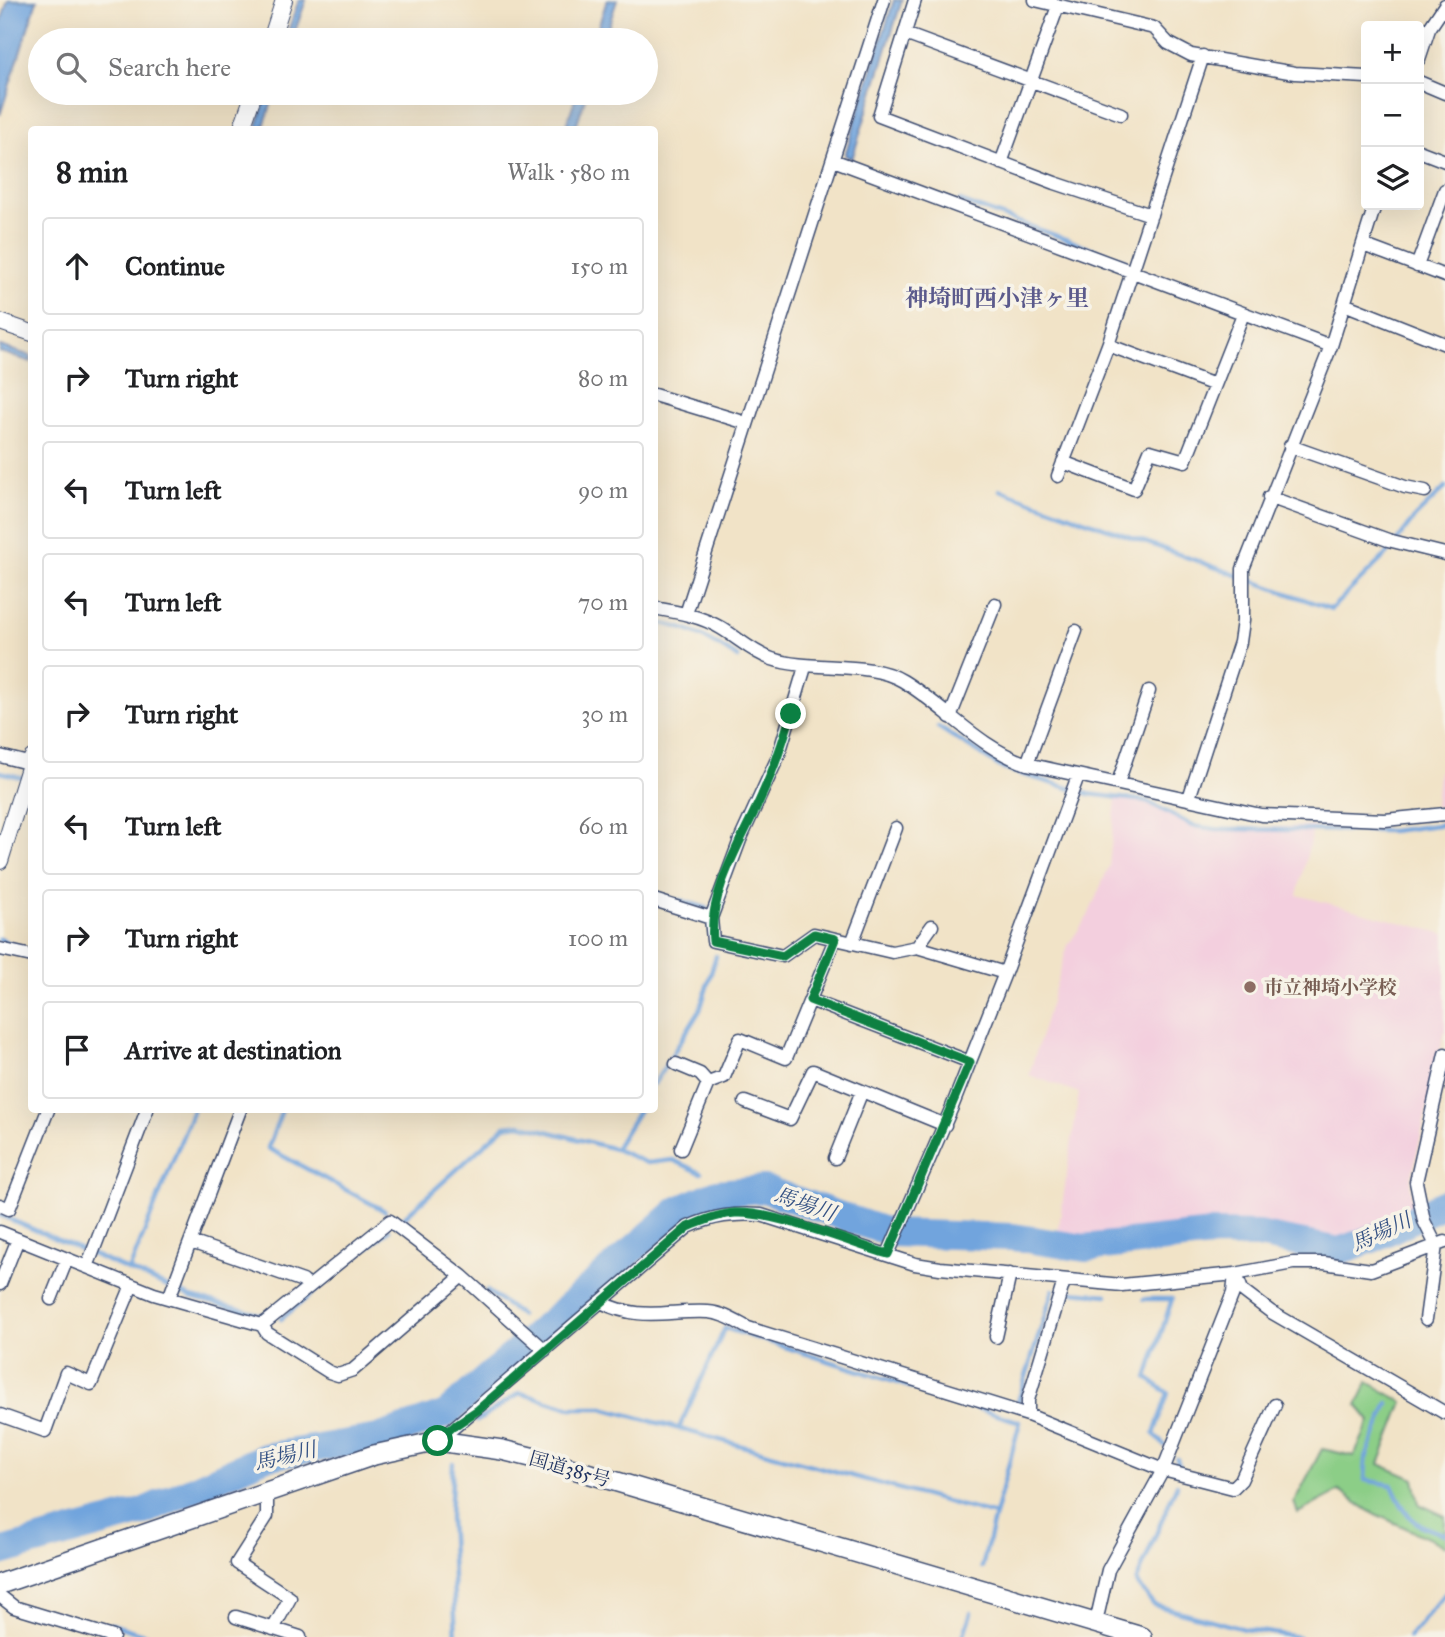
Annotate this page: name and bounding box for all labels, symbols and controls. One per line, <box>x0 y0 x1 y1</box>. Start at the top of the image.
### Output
map controls <box>1361 21 1424 210</box>
button: + <box>1361 21 1424 84</box>
search box <box>28 28 658 105</box>
icon: search <box>52 48 90 86</box>
text: Search here <box>108 51 231 83</box>
button: − <box>1361 84 1424 147</box>
button: layers <box>1361 147 1424 210</box>
text: 8 min <box>56 154 128 190</box>
text: Walk · 580 m <box>507 158 630 186</box>
icon: ahead <box>58 247 96 285</box>
text: Continue <box>125 250 225 282</box>
text: 150 m <box>571 252 628 280</box>
district label: 神埼町西小津ヶ里 <box>905 284 1089 312</box>
icon: right <box>58 359 96 397</box>
text: Turn right <box>125 362 238 394</box>
text: 80 m <box>578 364 628 392</box>
icon: left <box>58 471 96 509</box>
text: Turn left <box>125 474 221 506</box>
text: 90 m <box>578 476 628 504</box>
icon: left <box>58 583 96 621</box>
text: Turn left <box>125 586 221 618</box>
text: 70 m <box>578 588 628 616</box>
icon: right <box>58 695 96 733</box>
text: Turn right <box>125 698 238 730</box>
route end <box>775 698 806 729</box>
text: 30 m <box>581 700 628 728</box>
icon: left <box>58 807 96 845</box>
text: Turn left <box>125 810 221 842</box>
text: 60 m <box>579 812 628 840</box>
icon: right <box>58 919 96 957</box>
text: Turn right <box>125 922 238 954</box>
text: 100 m <box>568 924 628 952</box>
place label: 市立神埼小学校 <box>1264 976 1397 999</box>
marker: 市立神埼小学校 <box>1242 979 1258 995</box>
icon: arrive <box>58 1031 96 1069</box>
text: Arrive at destination <box>125 1034 342 1066</box>
water label: 馬場川 <box>771 1181 841 1227</box>
water label: 馬場川 <box>1347 1206 1417 1257</box>
route start <box>422 1425 453 1456</box>
water label: 馬場川 <box>251 1436 321 1476</box>
street label: 国道385号 <box>527 1446 613 1492</box>

